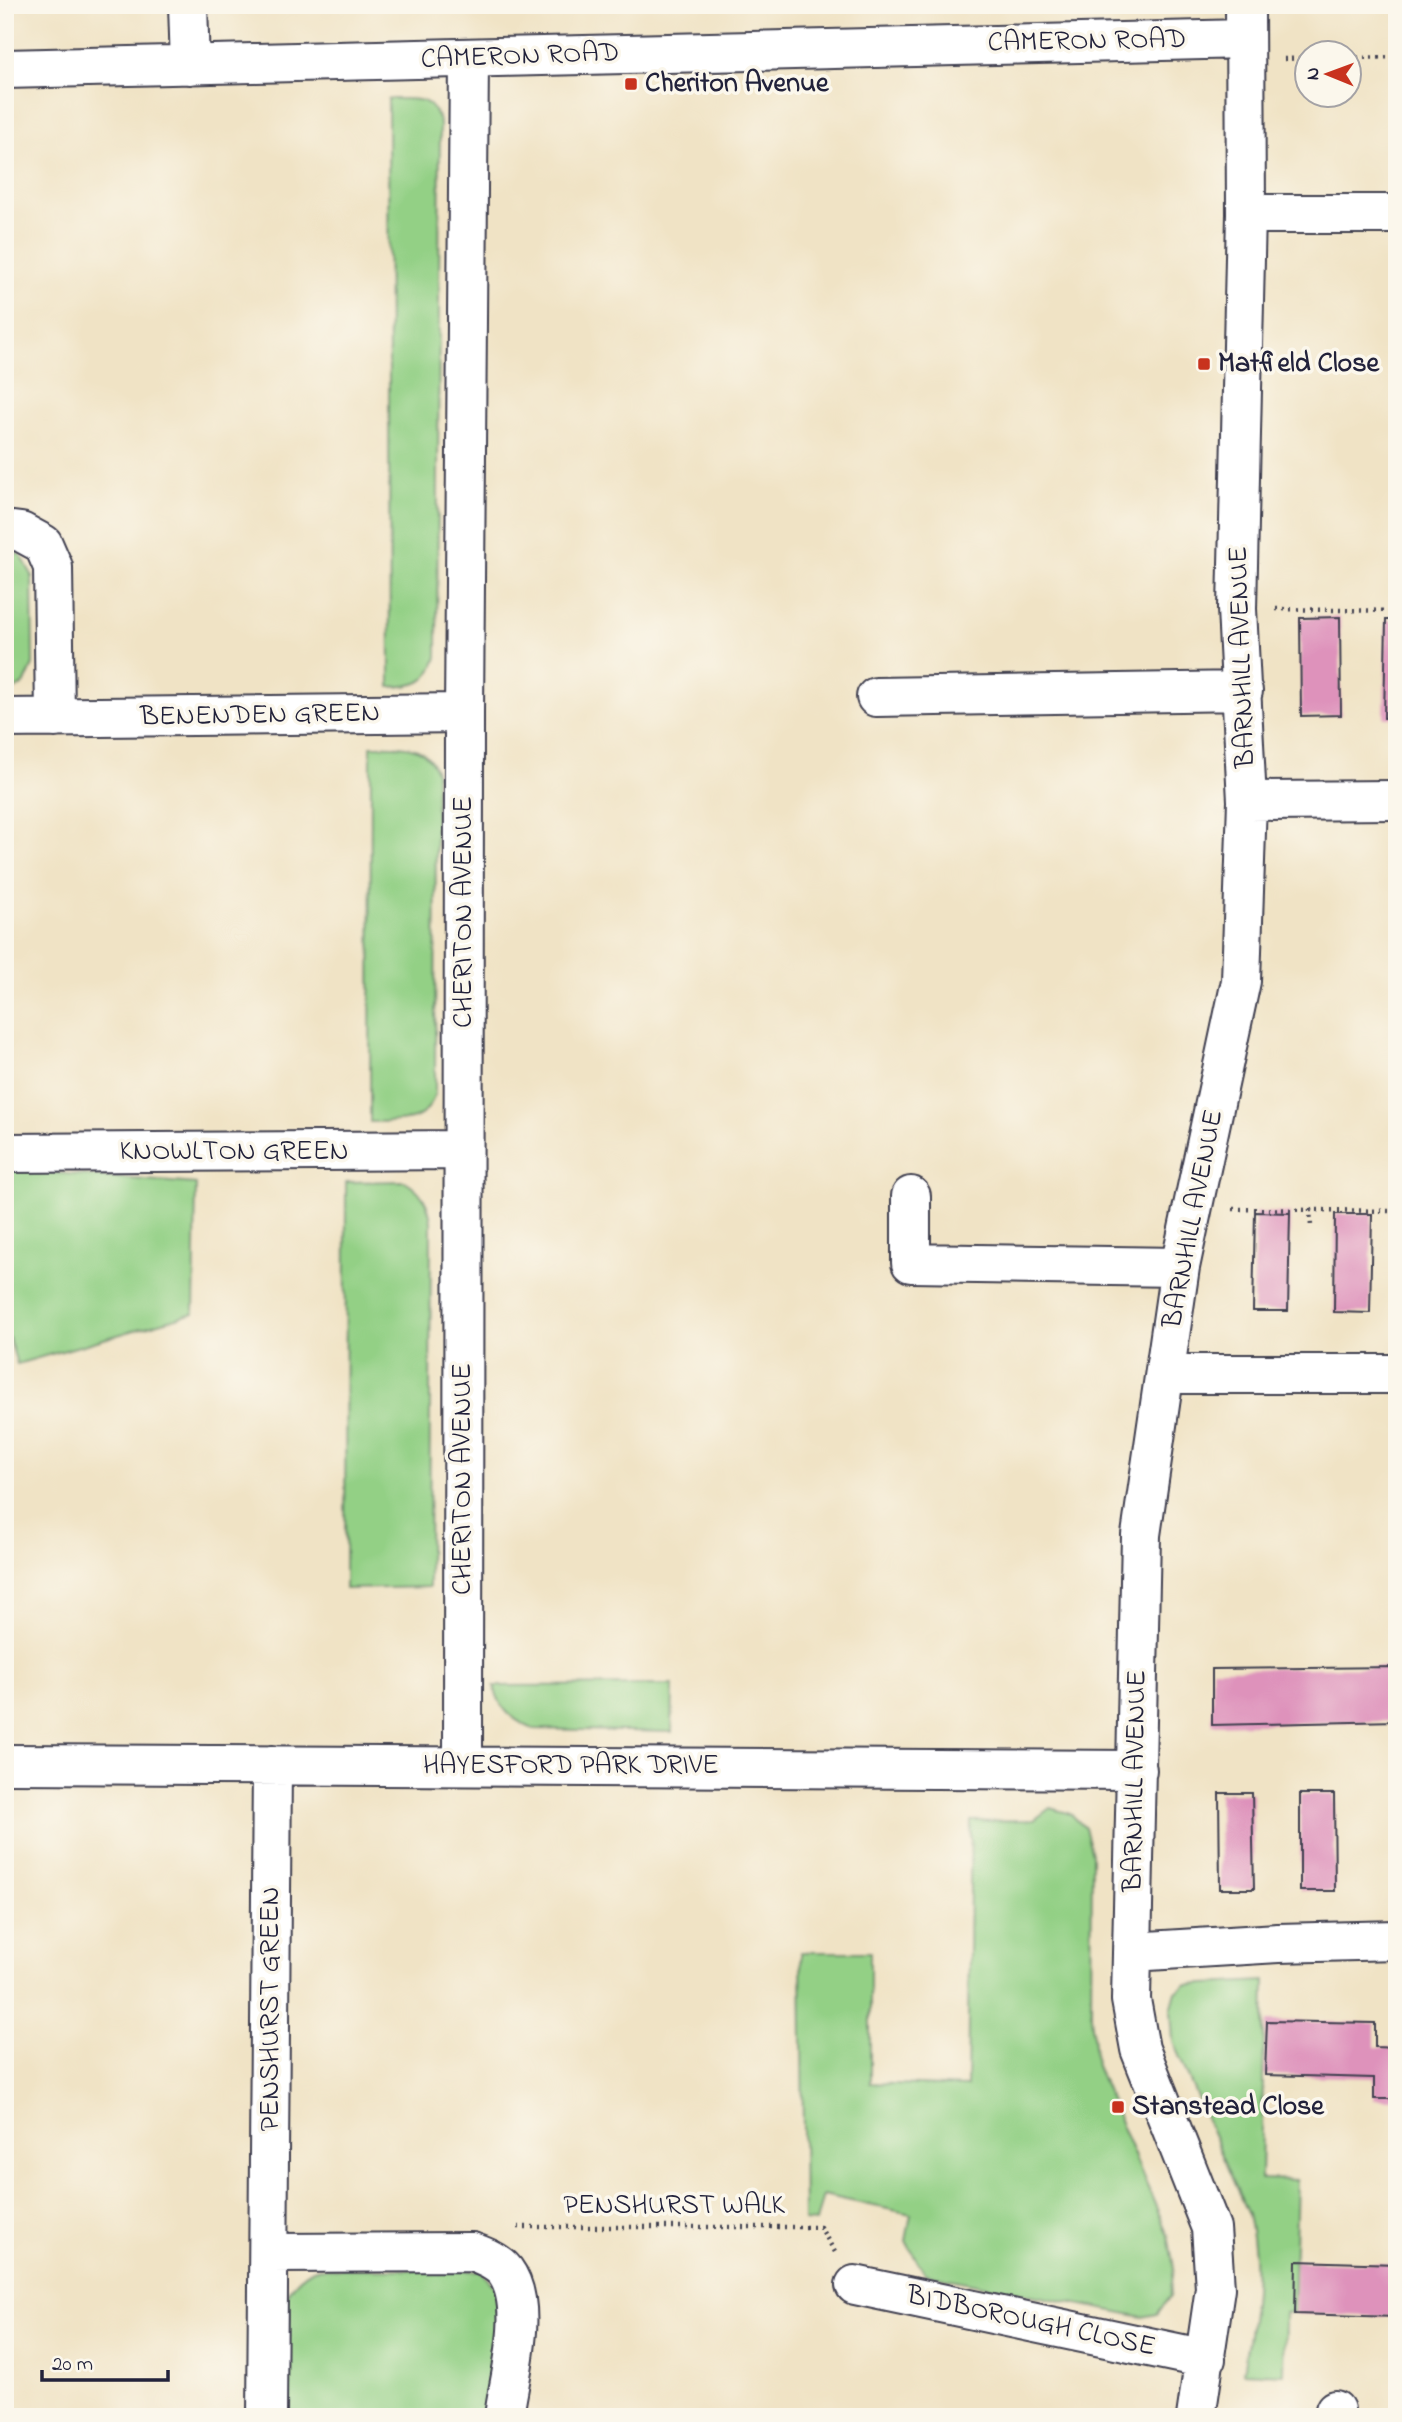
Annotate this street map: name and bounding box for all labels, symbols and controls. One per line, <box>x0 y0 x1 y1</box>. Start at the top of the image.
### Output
street label: CAMERON ROAD <box>987 20 1187 64</box>
street label: CAMERON ROAD <box>420 33 620 81</box>
north arrow <box>1294 38 1364 108</box>
place label: Cheriton Avenue <box>645 64 830 105</box>
text: N <box>1300 67 1327 80</box>
marker: Cheriton Avenue <box>623 76 639 92</box>
place label: Matfield Close <box>1218 344 1380 385</box>
marker: Matfield Close <box>1196 356 1212 372</box>
street label: BARNHILL AVENUE <box>1219 545 1267 770</box>
street label: BENENDEN GREEN <box>139 693 380 739</box>
street label: CHERITON AVENUE <box>444 796 485 1028</box>
street label: BARNHILL AVENUE <box>1153 1106 1235 1333</box>
street label: KNOWLTON GREEN <box>119 1132 349 1173</box>
street label: CHERITON AVENUE <box>443 1363 484 1595</box>
street label: BARNHILL AVENUE <box>1114 1670 1158 1893</box>
street label: HAYESFORD PARK DRIVE <box>423 1746 719 1787</box>
street label: PENSHURST GREEN <box>251 1887 292 2131</box>
place label: Stanstead Close <box>1132 2087 1325 2128</box>
marker: Stanstead Close <box>1110 2099 1126 2115</box>
street label: PENSHURST WALK <box>563 2186 785 2227</box>
street label: BIDBOROUGH CLOSE <box>902 2275 1159 2368</box>
scale bar <box>42 2338 168 2382</box>
text: 20 m <box>52 2350 93 2380</box>

